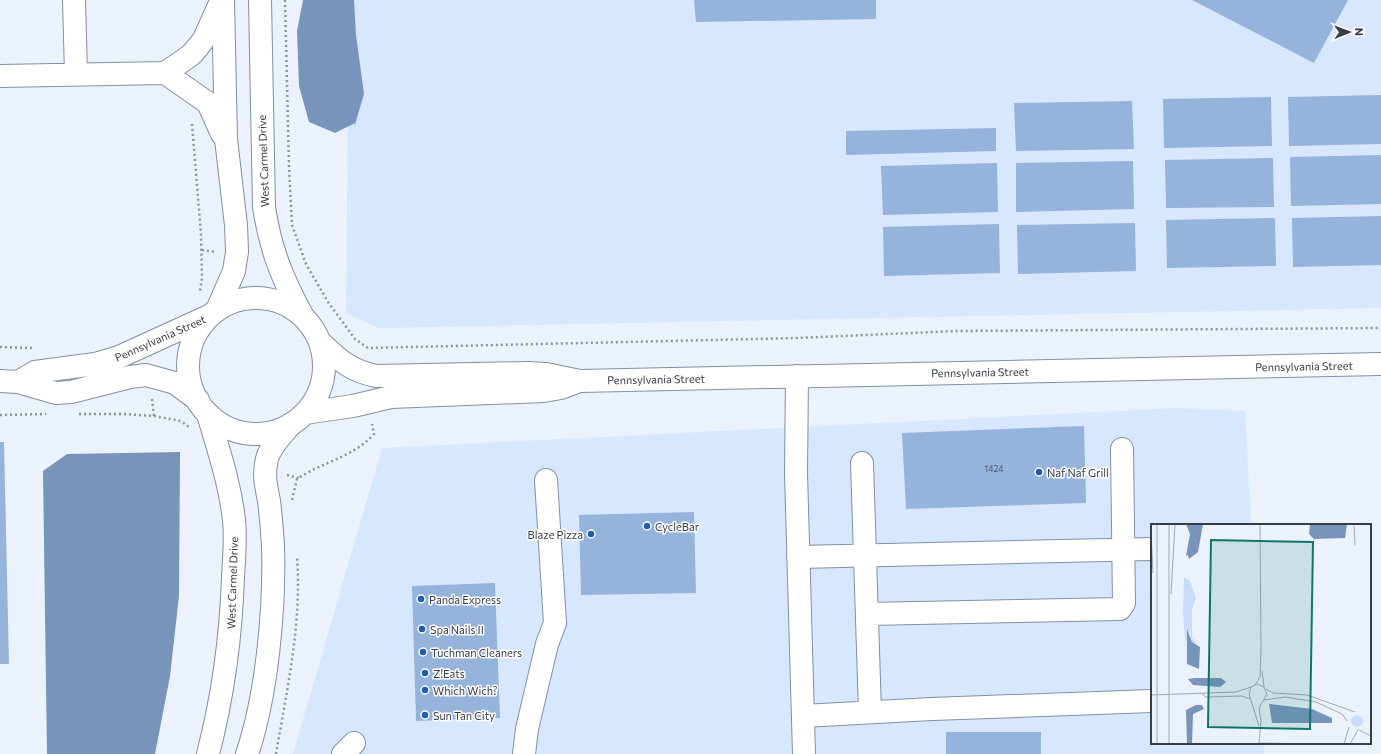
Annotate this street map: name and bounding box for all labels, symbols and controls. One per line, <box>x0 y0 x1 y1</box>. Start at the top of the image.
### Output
north arrow <box>1329 12 1369 52</box>
text: N <box>1353 28 1366 36</box>
street label: West Carmel Drive <box>255 114 271 207</box>
street label: Pennsylvania Street <box>113 312 208 364</box>
street label: Pennsylvania Street <box>1255 359 1354 373</box>
street label: Pennsylvania Street <box>931 365 1030 379</box>
street label: Pennsylvania Street <box>607 372 706 386</box>
house number: 1424 <box>984 463 1004 474</box>
place label: Naf Naf Grill <box>1047 466 1109 479</box>
marker: Naf Naf Grill <box>1034 467 1044 477</box>
place label: CycleBar <box>655 520 700 533</box>
marker: CycleBar <box>642 521 652 531</box>
inset map <box>1151 524 1371 744</box>
place label: Blaze Pizza <box>528 528 583 541</box>
marker: Blaze Pizza <box>586 529 596 539</box>
street label: West Carmel Drive <box>224 536 240 629</box>
place label: Panda Express <box>429 593 501 606</box>
marker: Panda Express <box>416 594 426 604</box>
place label: Spa Nails II <box>430 623 484 636</box>
marker: Spa Nails II <box>417 624 427 634</box>
place label: Tuchman Cleaners <box>431 646 522 659</box>
marker: Tuchman Cleaners <box>418 647 428 657</box>
place label: Z!Eats <box>433 667 465 680</box>
marker: Z!Eats <box>420 668 430 678</box>
place label: Which Wich? <box>433 684 498 697</box>
marker: Which Wich? <box>420 685 430 695</box>
place label: Sun Tan City <box>433 709 495 722</box>
marker: Sun Tan City <box>420 710 430 720</box>

